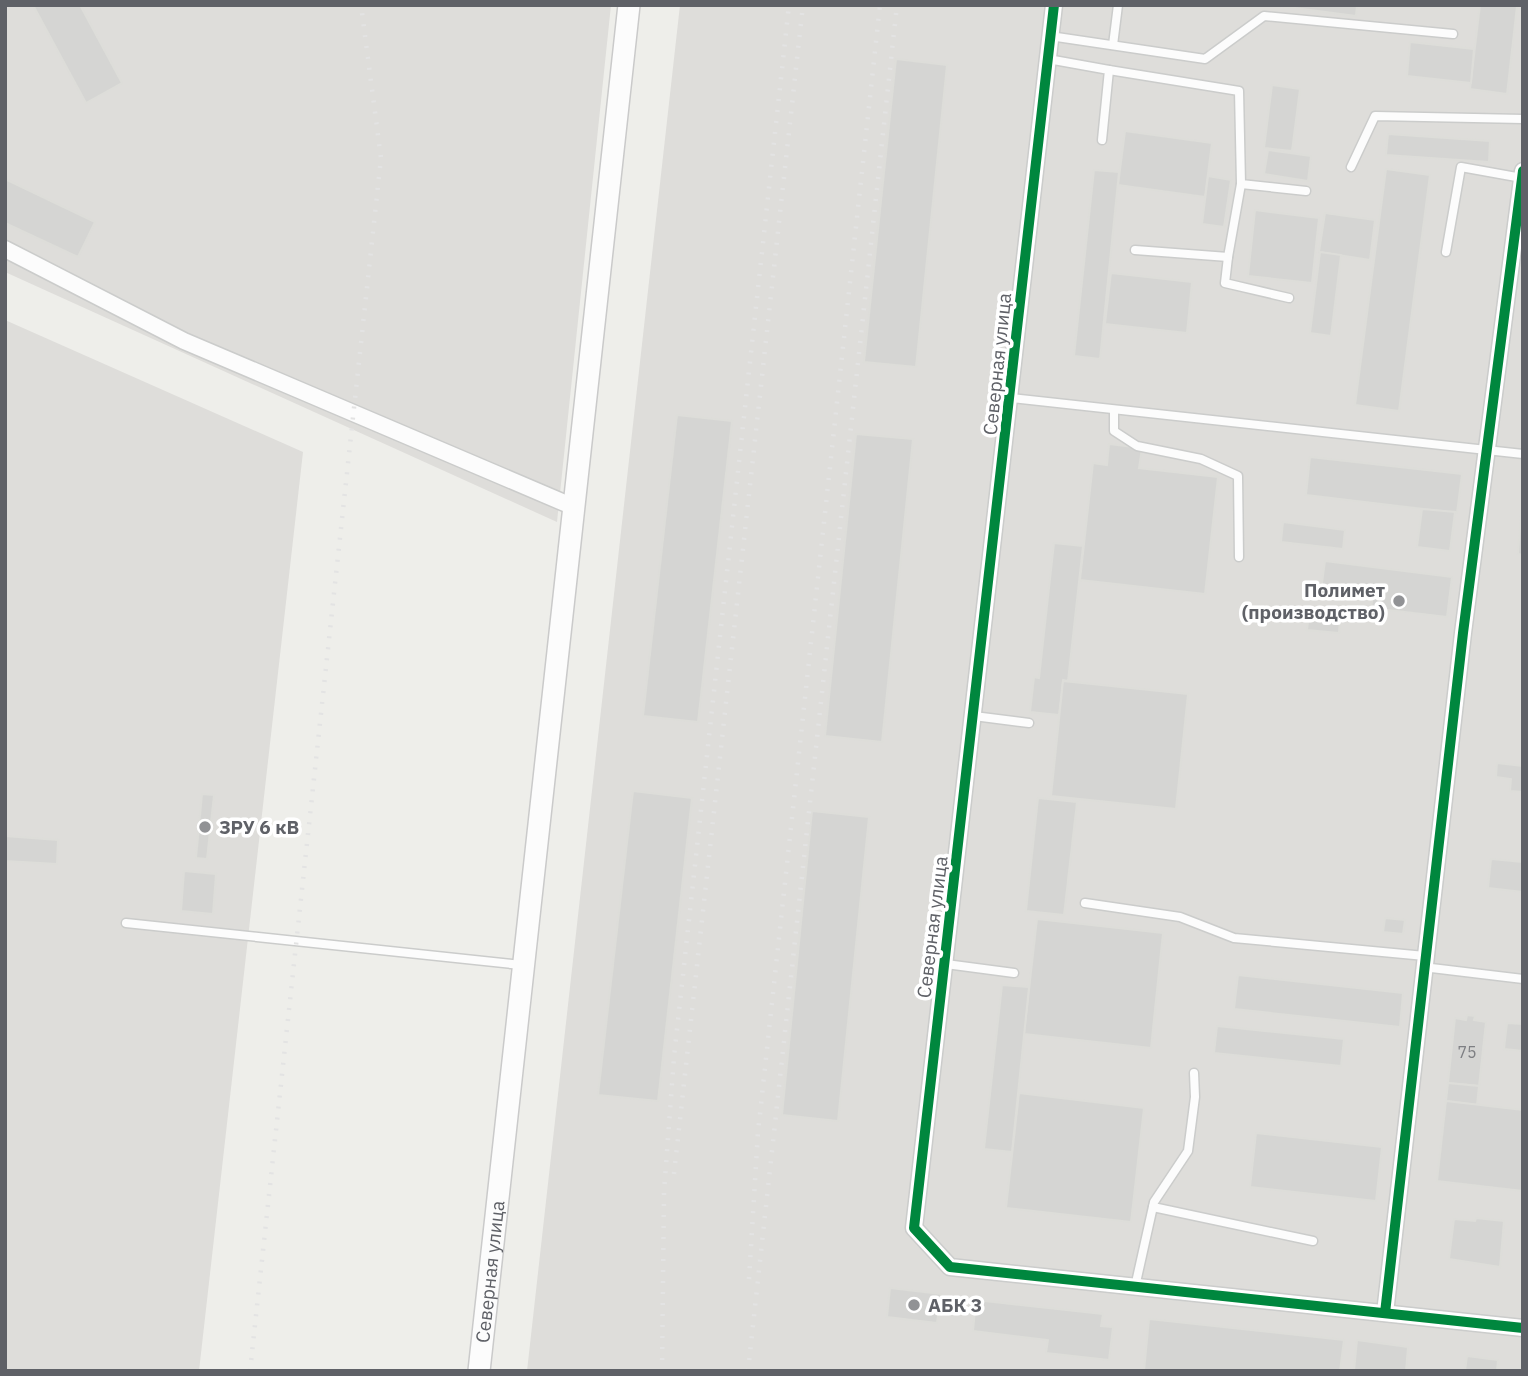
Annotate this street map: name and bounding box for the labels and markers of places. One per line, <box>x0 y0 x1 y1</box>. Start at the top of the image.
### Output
place label: Полимет (производство) <box>1242 578 1385 624</box>
marker: Полимет (производство) <box>1391 593 1407 609</box>
place label: ЗРУ 6 кВ <box>219 815 299 839</box>
marker: ЗРУ 6 кВ <box>197 819 213 835</box>
place label: АБК 3 <box>928 1293 982 1317</box>
marker: АБК 3 <box>906 1297 922 1313</box>

